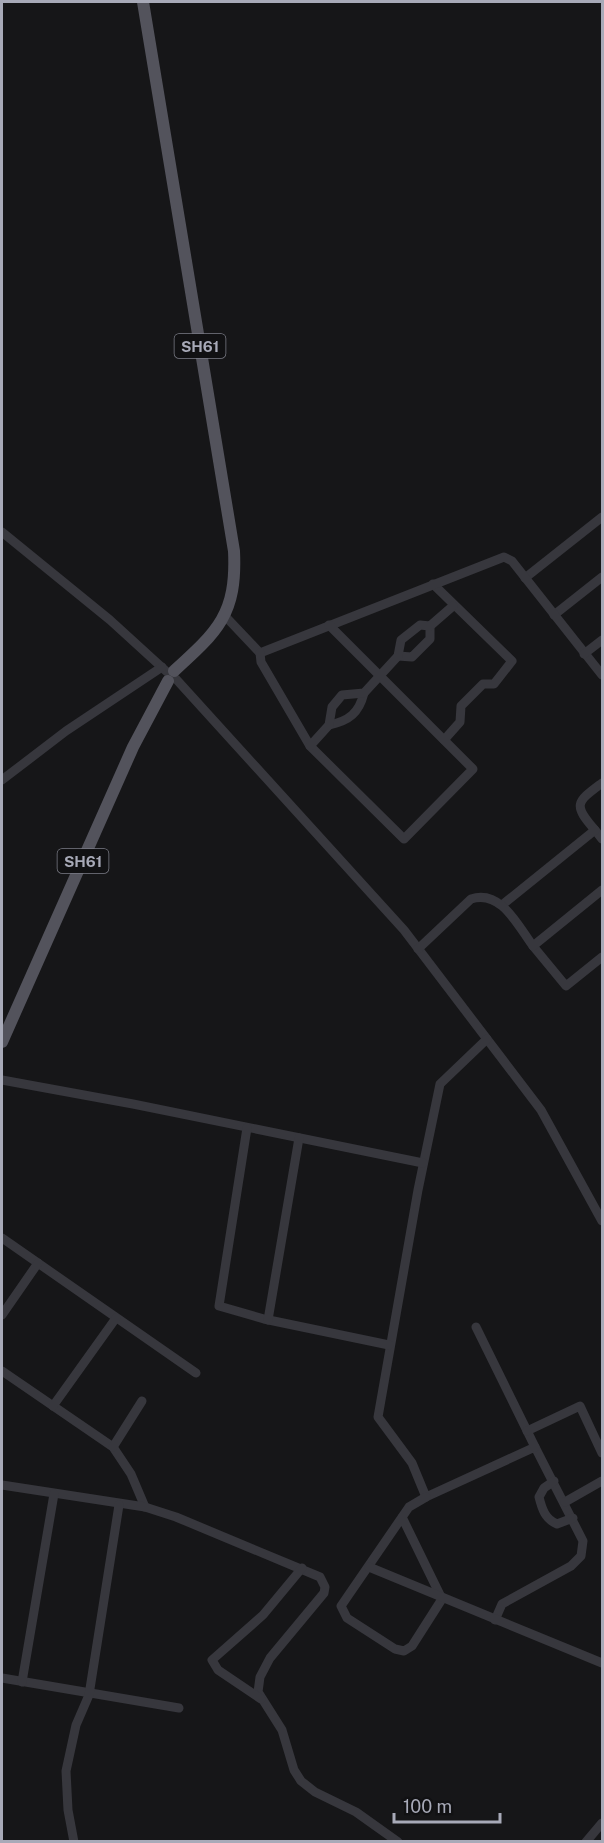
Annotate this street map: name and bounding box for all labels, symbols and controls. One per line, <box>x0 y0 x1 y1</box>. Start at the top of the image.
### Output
road number: SH61 <box>174 334 226 358</box>
road number: SH61 <box>58 849 109 873</box>
scale bar <box>394 1786 500 1824</box>
text: 100 m <box>403 1796 452 1817</box>

